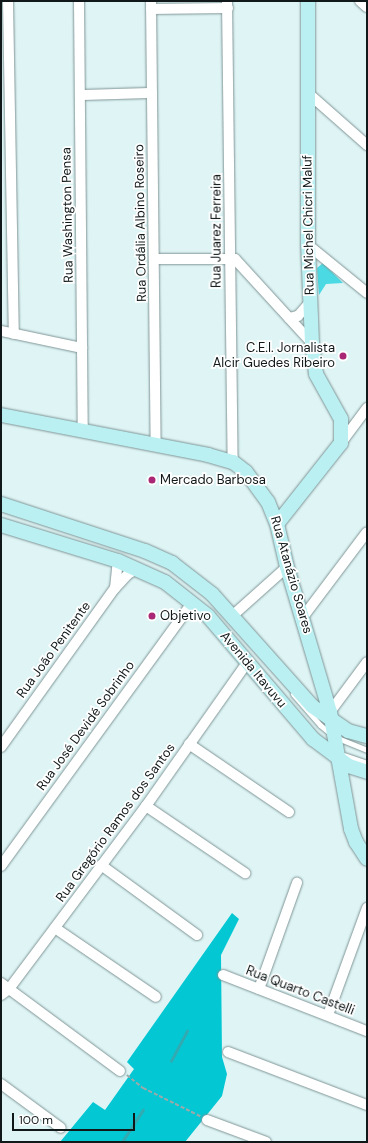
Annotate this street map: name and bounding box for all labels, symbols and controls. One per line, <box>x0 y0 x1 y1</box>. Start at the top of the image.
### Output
street label: Rua Ordália Albino Roseiro <box>132 144 150 302</box>
street label: Rua Washington Pensa <box>59 147 77 283</box>
street label: Rua Michel Chicri Maluf <box>300 155 318 295</box>
street label: Rua Juarez Ferreira <box>209 174 225 288</box>
place label: C.E.I. Jornalista Alcir Guedes Ribeiro <box>213 341 335 372</box>
marker: C.E.I. Jornalista Alcir Guedes Ribeiro <box>338 351 348 361</box>
place label: Mercado Barbosa <box>160 472 266 488</box>
marker: Mercado Barbosa <box>147 475 157 485</box>
street label: Rua Atanázio Soares <box>267 514 315 636</box>
street label: Rua João Penitente <box>14 599 94 701</box>
place label: Objetivo <box>160 608 211 624</box>
marker: Objetivo <box>147 611 157 621</box>
street label: Avenida Itavuvu <box>217 629 289 711</box>
street label: Rua José Devidé Sobrinho <box>34 658 138 794</box>
street label: Rua Gregório Ramos dos Santos <box>53 741 179 905</box>
street label: Rua Quarto Castelli <box>244 963 356 1019</box>
scale bar <box>14 1105 137 1131</box>
text: 100 m <box>19 1112 53 1128</box>

